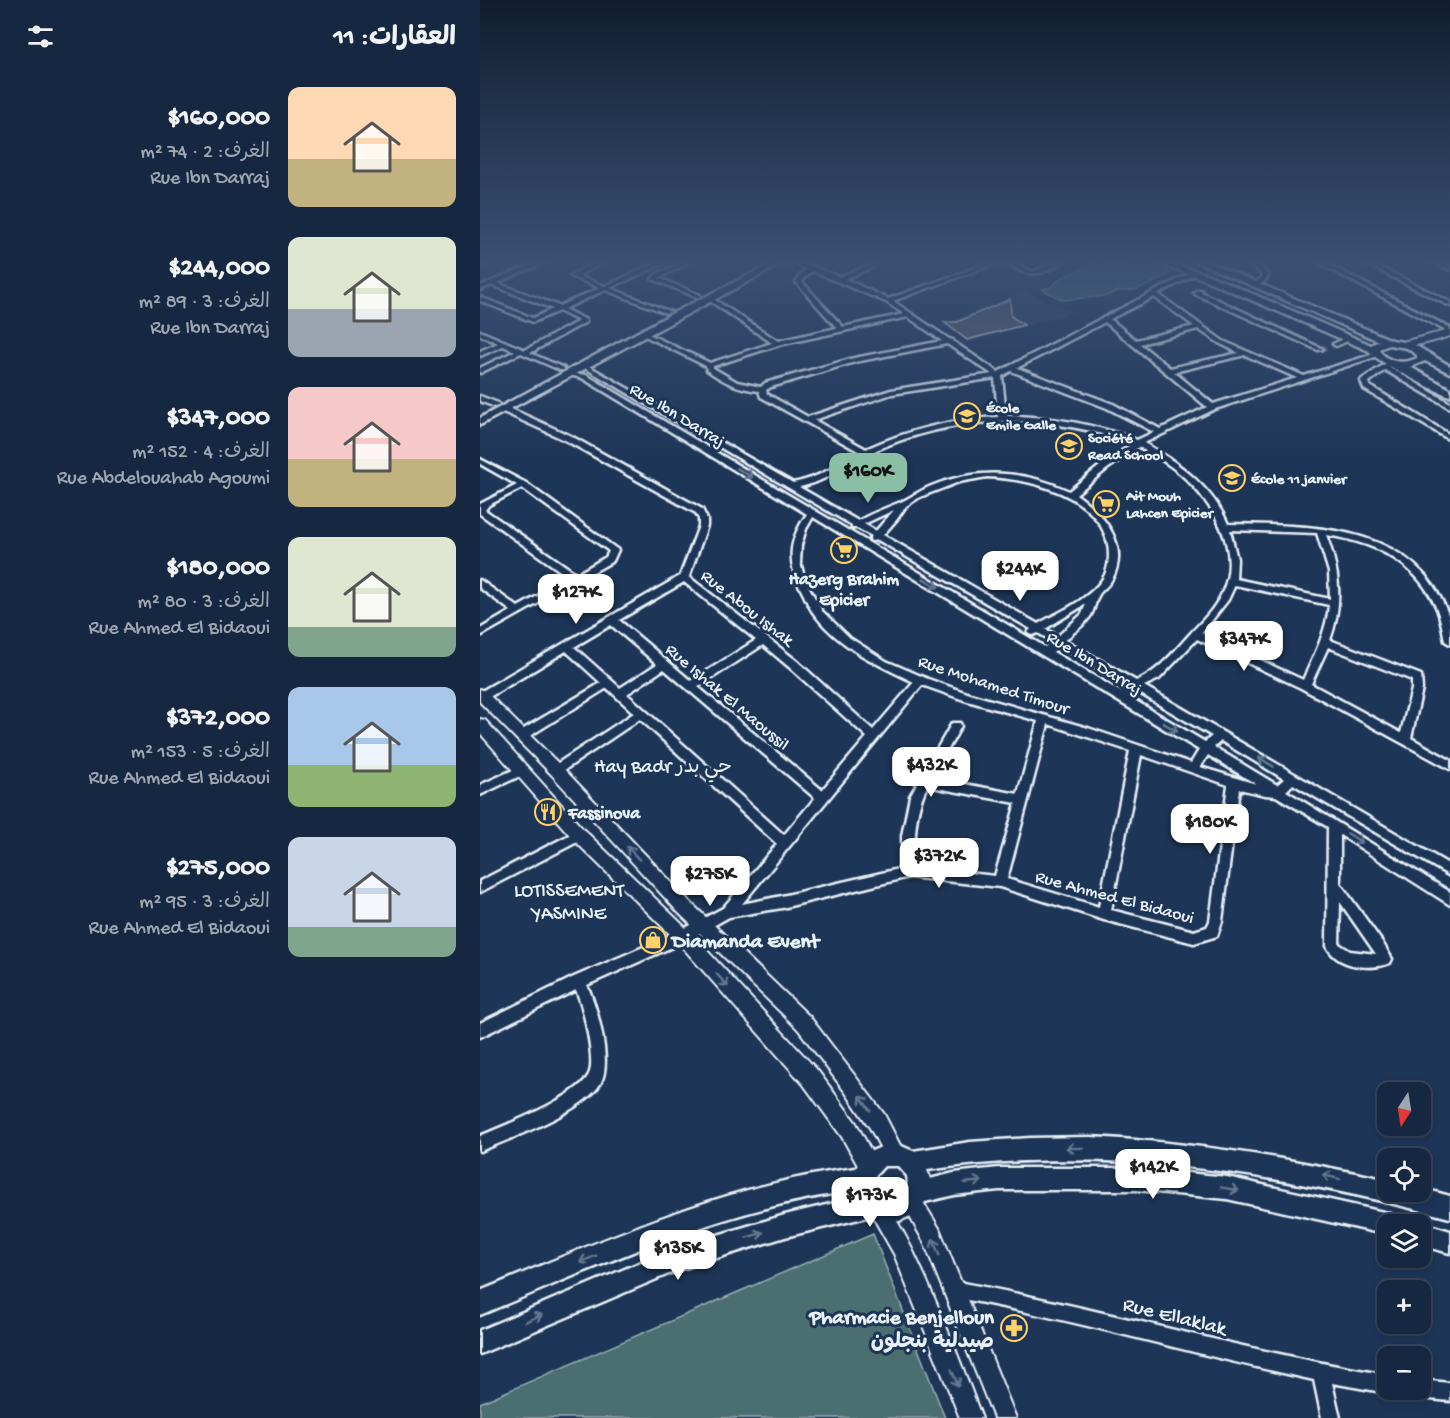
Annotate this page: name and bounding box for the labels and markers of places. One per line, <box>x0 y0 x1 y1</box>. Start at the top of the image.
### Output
place label: École Emile Galle <box>986 400 1057 435</box>
school or university icon: École Emile Galle <box>952 401 982 431</box>
place label: Société Read School <box>1087 430 1164 465</box>
school or university icon: Société Read School <box>1054 431 1084 461</box>
pin: $160K <box>826 453 910 504</box>
school or university icon: École 11 janvier <box>1217 463 1247 493</box>
place label: École 11 janvier <box>1251 471 1348 489</box>
place label: Ait Mouh Lahcen Epicier <box>1125 488 1214 523</box>
supermarket icon: Ait Mouh Lahcen Epicier <box>1091 489 1121 519</box>
supermarket icon: Hazerg Brahim Epicier <box>829 535 859 565</box>
pin: $244K <box>978 551 1062 602</box>
place label: Hazerg Brahim Epicier <box>789 570 899 612</box>
pin: $127K <box>534 574 618 625</box>
pin: $347K <box>1202 621 1286 672</box>
pin: $432K <box>889 747 973 798</box>
restaurant icon: Fassinova <box>533 797 563 827</box>
place label: Fassinova <box>567 804 641 825</box>
pin: $180K <box>1168 804 1252 855</box>
pin: $372K <box>897 838 981 889</box>
pin: $275K <box>668 856 752 907</box>
shop icon: Diamanda Event <box>638 925 668 955</box>
place label: Diamanda Event <box>670 931 822 956</box>
pin: $142K <box>1111 1149 1195 1200</box>
pin: $173K <box>828 1177 912 1228</box>
pin: $135K <box>636 1230 720 1281</box>
place label: Pharmacie Benjelloun صيدلية بنجلون <box>808 1307 995 1356</box>
pharmacy icon: Pharmacie Benjelloun صيدلية بنجلون <box>999 1313 1029 1343</box>

